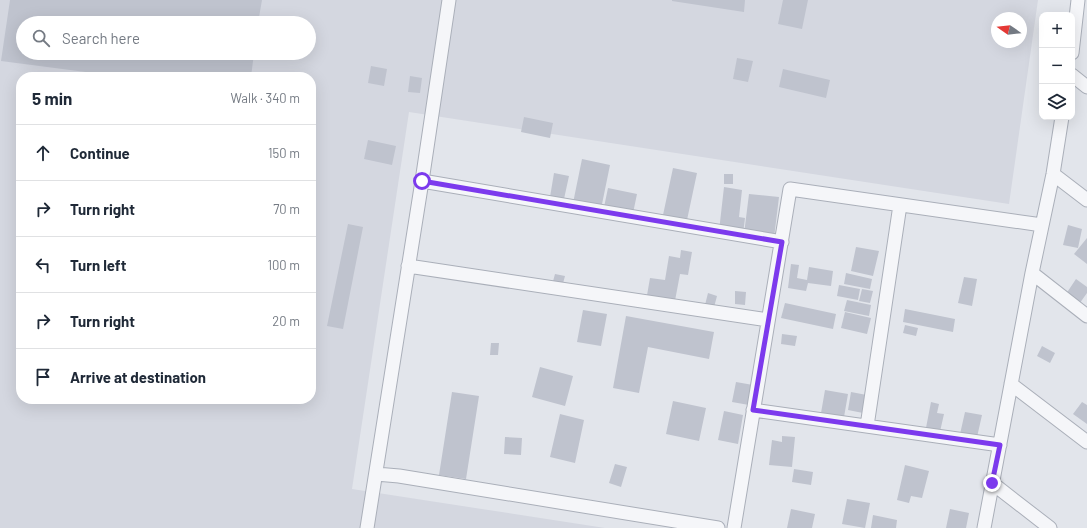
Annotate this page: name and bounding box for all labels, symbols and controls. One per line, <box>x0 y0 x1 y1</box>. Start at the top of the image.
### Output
north arrow <box>991 12 1027 48</box>
map controls <box>1039 12 1075 120</box>
button: + <box>1039 12 1075 48</box>
search box <box>16 16 316 60</box>
icon: search <box>30 27 52 49</box>
text: Search here <box>62 29 140 47</box>
button: − <box>1039 48 1075 84</box>
button: layers <box>1039 84 1075 120</box>
text: 5 min <box>32 88 72 108</box>
text: Walk · 340 m <box>231 90 300 106</box>
icon: ahead <box>32 142 54 164</box>
text: Continue <box>70 144 130 162</box>
text: 150 m <box>268 145 300 161</box>
route start <box>413 172 431 190</box>
icon: right <box>32 198 54 220</box>
text: Turn right <box>70 200 135 218</box>
text: 70 m <box>273 201 300 217</box>
icon: left <box>32 254 54 276</box>
text: Turn left <box>70 256 126 274</box>
text: 100 m <box>267 257 300 273</box>
icon: right <box>32 310 54 332</box>
text: Turn right <box>70 312 135 330</box>
text: 20 m <box>272 313 300 329</box>
icon: arrive <box>32 366 54 388</box>
text: Arrive at destination <box>70 368 206 386</box>
route end <box>983 474 1001 492</box>

